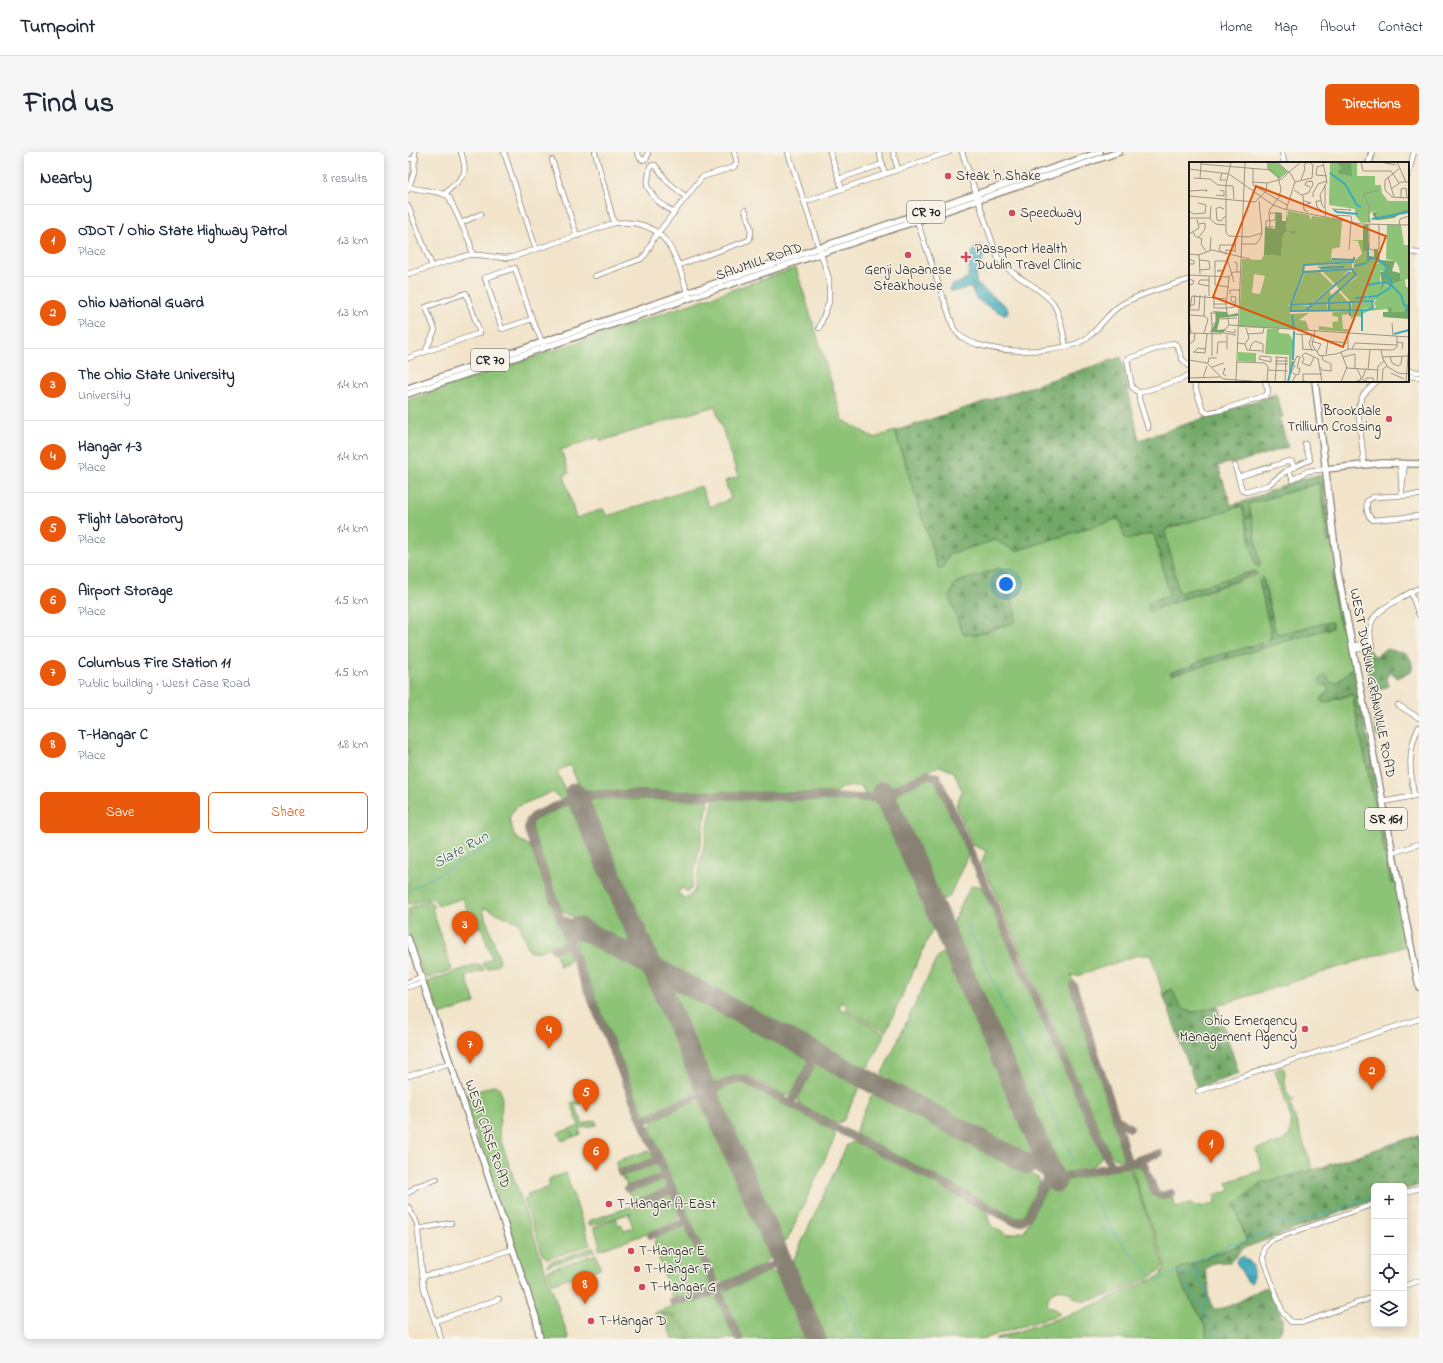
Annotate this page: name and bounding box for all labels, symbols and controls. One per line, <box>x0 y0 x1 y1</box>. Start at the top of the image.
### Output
text: Turnpoint <box>20 14 95 41</box>
text: Home <box>1220 17 1252 38</box>
text: Map <box>1274 17 1298 38</box>
text: About <box>1320 17 1356 38</box>
text: Contact <box>1378 17 1423 38</box>
text: Find us <box>24 84 114 125</box>
button: Directions <box>1325 84 1419 125</box>
inset map <box>1189 162 1409 382</box>
text: Nearby <box>40 166 92 191</box>
place label: Steak 'n Shake <box>956 166 1041 187</box>
text: 8 results <box>323 169 368 188</box>
marker: Steak 'n Shake <box>943 171 953 181</box>
road number: CR 70 <box>907 201 945 223</box>
place label: Speedway <box>1020 203 1082 225</box>
marker: Speedway <box>1007 208 1017 218</box>
text: ODOT / Ohio State Highway Patrol <box>78 220 287 242</box>
text: 1 <box>51 231 55 250</box>
text: 1.3 km <box>337 231 368 250</box>
street label: SAWMILL ROAD <box>713 237 805 287</box>
place label: Passport Health Dublin Travel Clinic <box>974 239 1082 276</box>
text: Place <box>78 242 106 261</box>
marker: Genji Japanese Steakhouse <box>903 250 913 260</box>
marker: Passport Health Dublin Travel Clinic <box>960 251 972 263</box>
place label: Genji Japanese Steakhouse <box>865 260 952 297</box>
text: Ohio National Guard <box>78 292 204 314</box>
text: 2 <box>50 303 56 322</box>
text: 1.3 km <box>337 303 368 322</box>
text: Place <box>78 314 106 333</box>
road number: CR 70 <box>471 349 509 371</box>
text: The Ohio State University <box>78 364 235 386</box>
text: 3 <box>50 375 56 394</box>
text: 1.4 km <box>337 375 368 394</box>
text: University <box>78 386 131 405</box>
place label: Brookdale Trillium Crossing <box>1287 401 1382 439</box>
marker: Brookdale Trillium Crossing <box>1384 414 1394 424</box>
text: Hangar 1-3 <box>78 436 142 458</box>
text: 4 <box>50 447 56 466</box>
text: 1.4 km <box>337 447 368 466</box>
text: Place <box>78 458 106 477</box>
text: Flight Laboratory <box>78 508 183 530</box>
text: 5 <box>49 519 57 538</box>
text: 1.4 km <box>337 519 368 538</box>
text: Place <box>78 530 106 549</box>
your location <box>996 574 1016 594</box>
text: Airport Storage <box>78 580 173 602</box>
street label: WEST DUBLIN GRANVILLE ROAD <box>1343 586 1401 780</box>
text: 6 <box>50 591 56 610</box>
text: 1.5 km <box>335 591 368 610</box>
text: Place <box>78 602 106 621</box>
text: Columbus Fire Station 11 <box>78 652 231 674</box>
text: 7 <box>50 663 56 682</box>
text: 1.5 km <box>335 663 368 682</box>
text: Public building · West Case Road <box>78 674 250 693</box>
text: T-Hangar C <box>78 724 148 746</box>
text: 8 <box>51 735 55 754</box>
text: 1.8 km <box>337 735 368 754</box>
text: Place <box>78 746 106 765</box>
button: Save <box>40 792 200 833</box>
button: Share <box>208 792 368 833</box>
road number: SR 161 <box>1365 808 1407 830</box>
water label: Slate Run <box>429 826 493 874</box>
pin: 3 <box>452 911 478 944</box>
place label: Ohio Emergency Management Agency <box>1180 1011 1297 1049</box>
pin: 4 <box>536 1016 562 1049</box>
marker: Ohio Emergency Management Agency <box>1300 1024 1310 1034</box>
pin: 7 <box>457 1031 483 1064</box>
pin: 2 <box>1359 1057 1385 1090</box>
street label: WEST CASE ROAD <box>459 1077 515 1191</box>
pin: 5 <box>573 1079 599 1112</box>
pin: 1 <box>1198 1130 1224 1163</box>
pin: 6 <box>583 1138 609 1171</box>
map controls <box>1371 1183 1407 1327</box>
button: + <box>1371 1183 1407 1219</box>
place label: T-Hangar A-East <box>617 1194 717 1216</box>
marker: T-Hangar A-East <box>604 1199 614 1209</box>
button: − <box>1371 1219 1407 1255</box>
place label: T-Hangar E <box>639 1241 705 1263</box>
marker: T-Hangar E <box>626 1246 636 1256</box>
button: locate <box>1371 1255 1407 1291</box>
place label: T-Hangar F <box>645 1259 712 1281</box>
marker: T-Hangar F <box>632 1264 642 1274</box>
pin: 8 <box>572 1271 598 1304</box>
place label: T-Hangar G <box>650 1277 717 1299</box>
marker: T-Hangar G <box>637 1282 647 1292</box>
button: layers <box>1371 1291 1407 1327</box>
place label: T-Hangar D <box>599 1311 667 1333</box>
marker: T-Hangar D <box>586 1316 596 1326</box>

